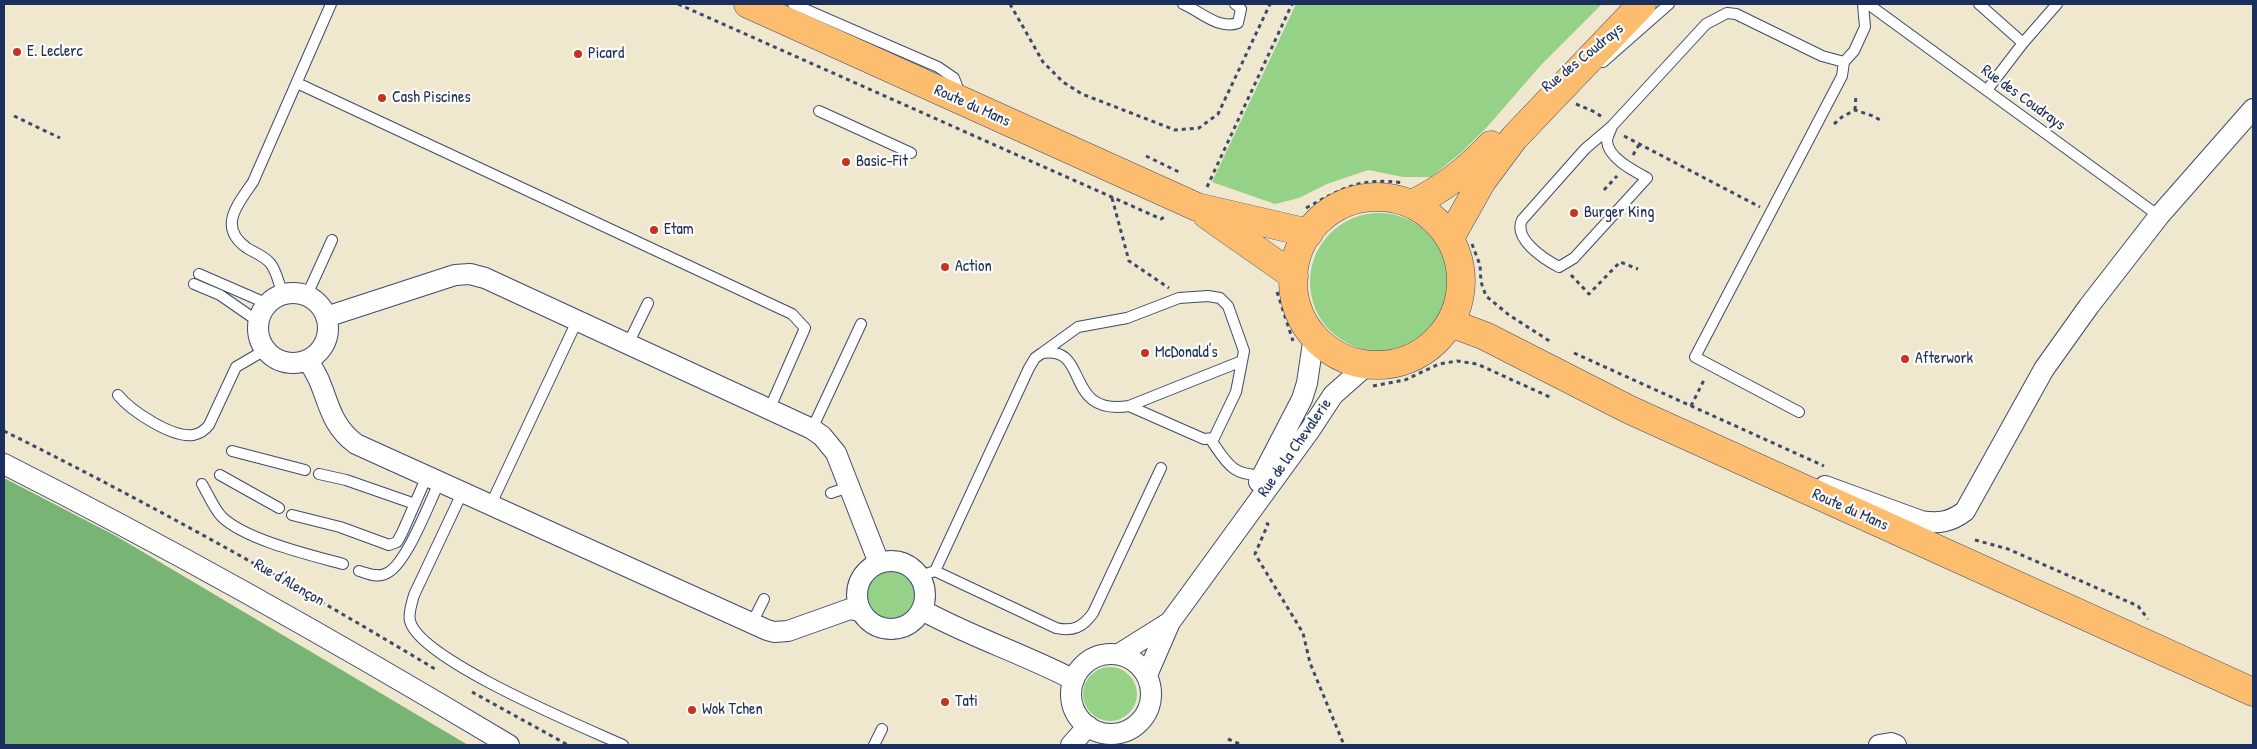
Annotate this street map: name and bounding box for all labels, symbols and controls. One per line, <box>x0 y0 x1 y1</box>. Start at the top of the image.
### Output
street label: Rue des Coudrays <box>1538 19 1628 97</box>
place label: E. Leclerc <box>27 42 83 62</box>
place label: Picard <box>588 44 624 64</box>
marker: E. Leclerc <box>11 46 23 58</box>
marker: Picard <box>572 48 584 60</box>
street label: Rue des Coudrays <box>1977 61 2069 135</box>
street label: Route du Mans <box>931 81 1013 131</box>
place label: Cash Piscines <box>392 88 471 108</box>
marker: Cash Piscines <box>376 92 388 104</box>
place label: Basic-Fit <box>856 152 908 172</box>
marker: Basic-Fit <box>840 156 852 168</box>
place label: Burger King <box>1584 203 1654 223</box>
marker: Burger King <box>1568 207 1580 219</box>
place label: Etam <box>664 220 694 240</box>
marker: Etam <box>648 224 660 236</box>
place label: Action <box>955 257 992 277</box>
marker: Action <box>939 261 951 273</box>
place label: McDonald's <box>1155 343 1218 363</box>
marker: McDonald's <box>1139 347 1151 359</box>
place label: Afterwork <box>1915 349 1973 369</box>
marker: Afterwork <box>1899 353 1911 365</box>
street label: Rue de la Chevalerie <box>1254 395 1336 501</box>
street label: Route du Mans <box>1809 485 1891 535</box>
street label: Rue d'Alençon <box>250 555 328 611</box>
place label: Tati <box>955 692 978 712</box>
marker: Tati <box>939 696 951 708</box>
place label: Wok Tchen <box>702 700 763 720</box>
marker: Wok Tchen <box>686 704 698 716</box>

